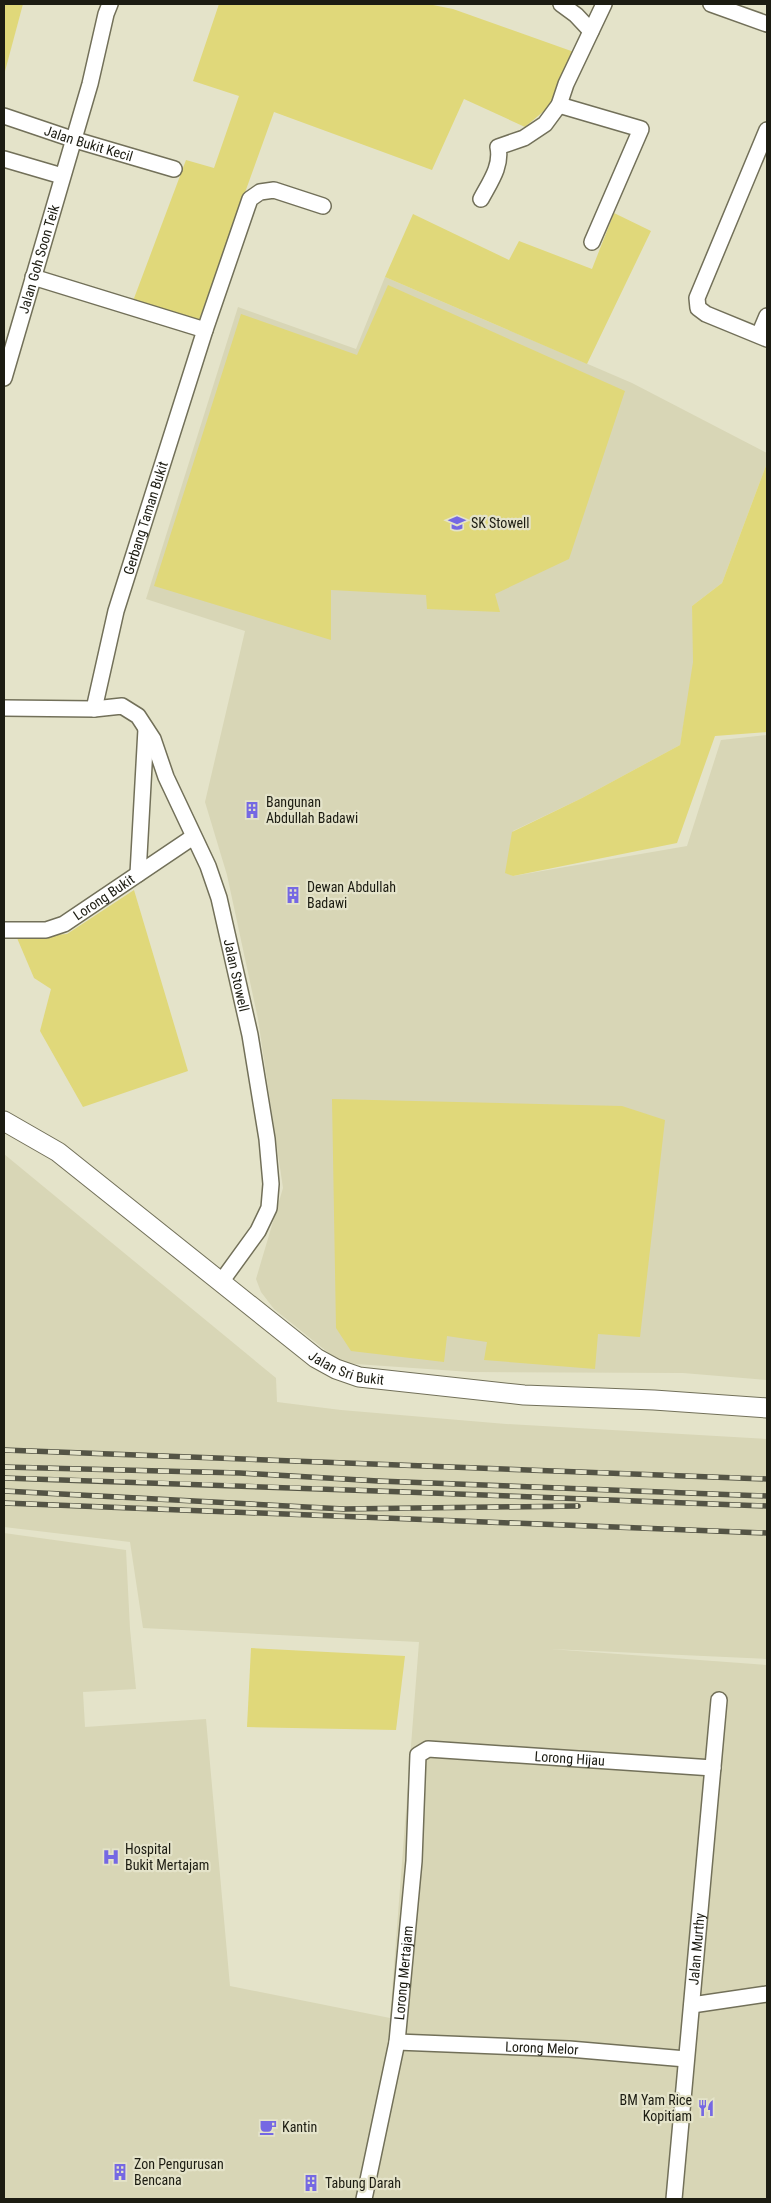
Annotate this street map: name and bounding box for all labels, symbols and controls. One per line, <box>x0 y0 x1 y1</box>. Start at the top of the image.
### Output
street label: Jalan Bukit Kecil <box>42 122 135 164</box>
street label: Jalan Goh Soon Teik <box>15 202 62 315</box>
street label: Gerbang Taman Bukit <box>120 459 171 577</box>
school or university icon: SK Stowell <box>447 513 467 533</box>
place label: SK Stowell <box>471 515 530 531</box>
place label: Bangunan Abdullah Badawi <box>266 794 358 826</box>
building icon: Bangunan Abdullah Badawi <box>242 800 262 820</box>
street label: Lorong Bukit <box>70 871 137 923</box>
place label: Dewan Abdullah Badawi <box>307 879 396 911</box>
building icon: Dewan Abdullah Badawi <box>283 885 303 905</box>
street label: Jalan Stowell <box>221 937 252 1013</box>
street label: Jalan Sri Bukit <box>305 1347 385 1388</box>
street label: Lorong Hijau <box>534 1748 605 1769</box>
place label: Hospital Bukit Mertajam <box>125 1841 209 1873</box>
hospital icon: Hospital Bukit Mertajam <box>101 1847 121 1867</box>
street label: Jalan Murthy <box>685 1912 708 1986</box>
street label: Lorong Mertajam <box>391 1925 416 2021</box>
street label: Lorong Melor <box>505 2038 579 2058</box>
place label: BM Yam Rice Kopitiam <box>620 2092 692 2124</box>
restaurant icon: BM Yam Rice Kopitiam <box>696 2098 716 2118</box>
cafe icon: Kantin <box>258 2117 278 2137</box>
place label: Kantin <box>282 2119 317 2135</box>
place label: Zon Pengurusan Bencana <box>134 2156 224 2188</box>
building icon: Zon Pengurusan Bencana <box>110 2162 130 2182</box>
building icon: Tabung Darah <box>301 2173 321 2193</box>
place label: Tabung Darah <box>325 2175 401 2191</box>

